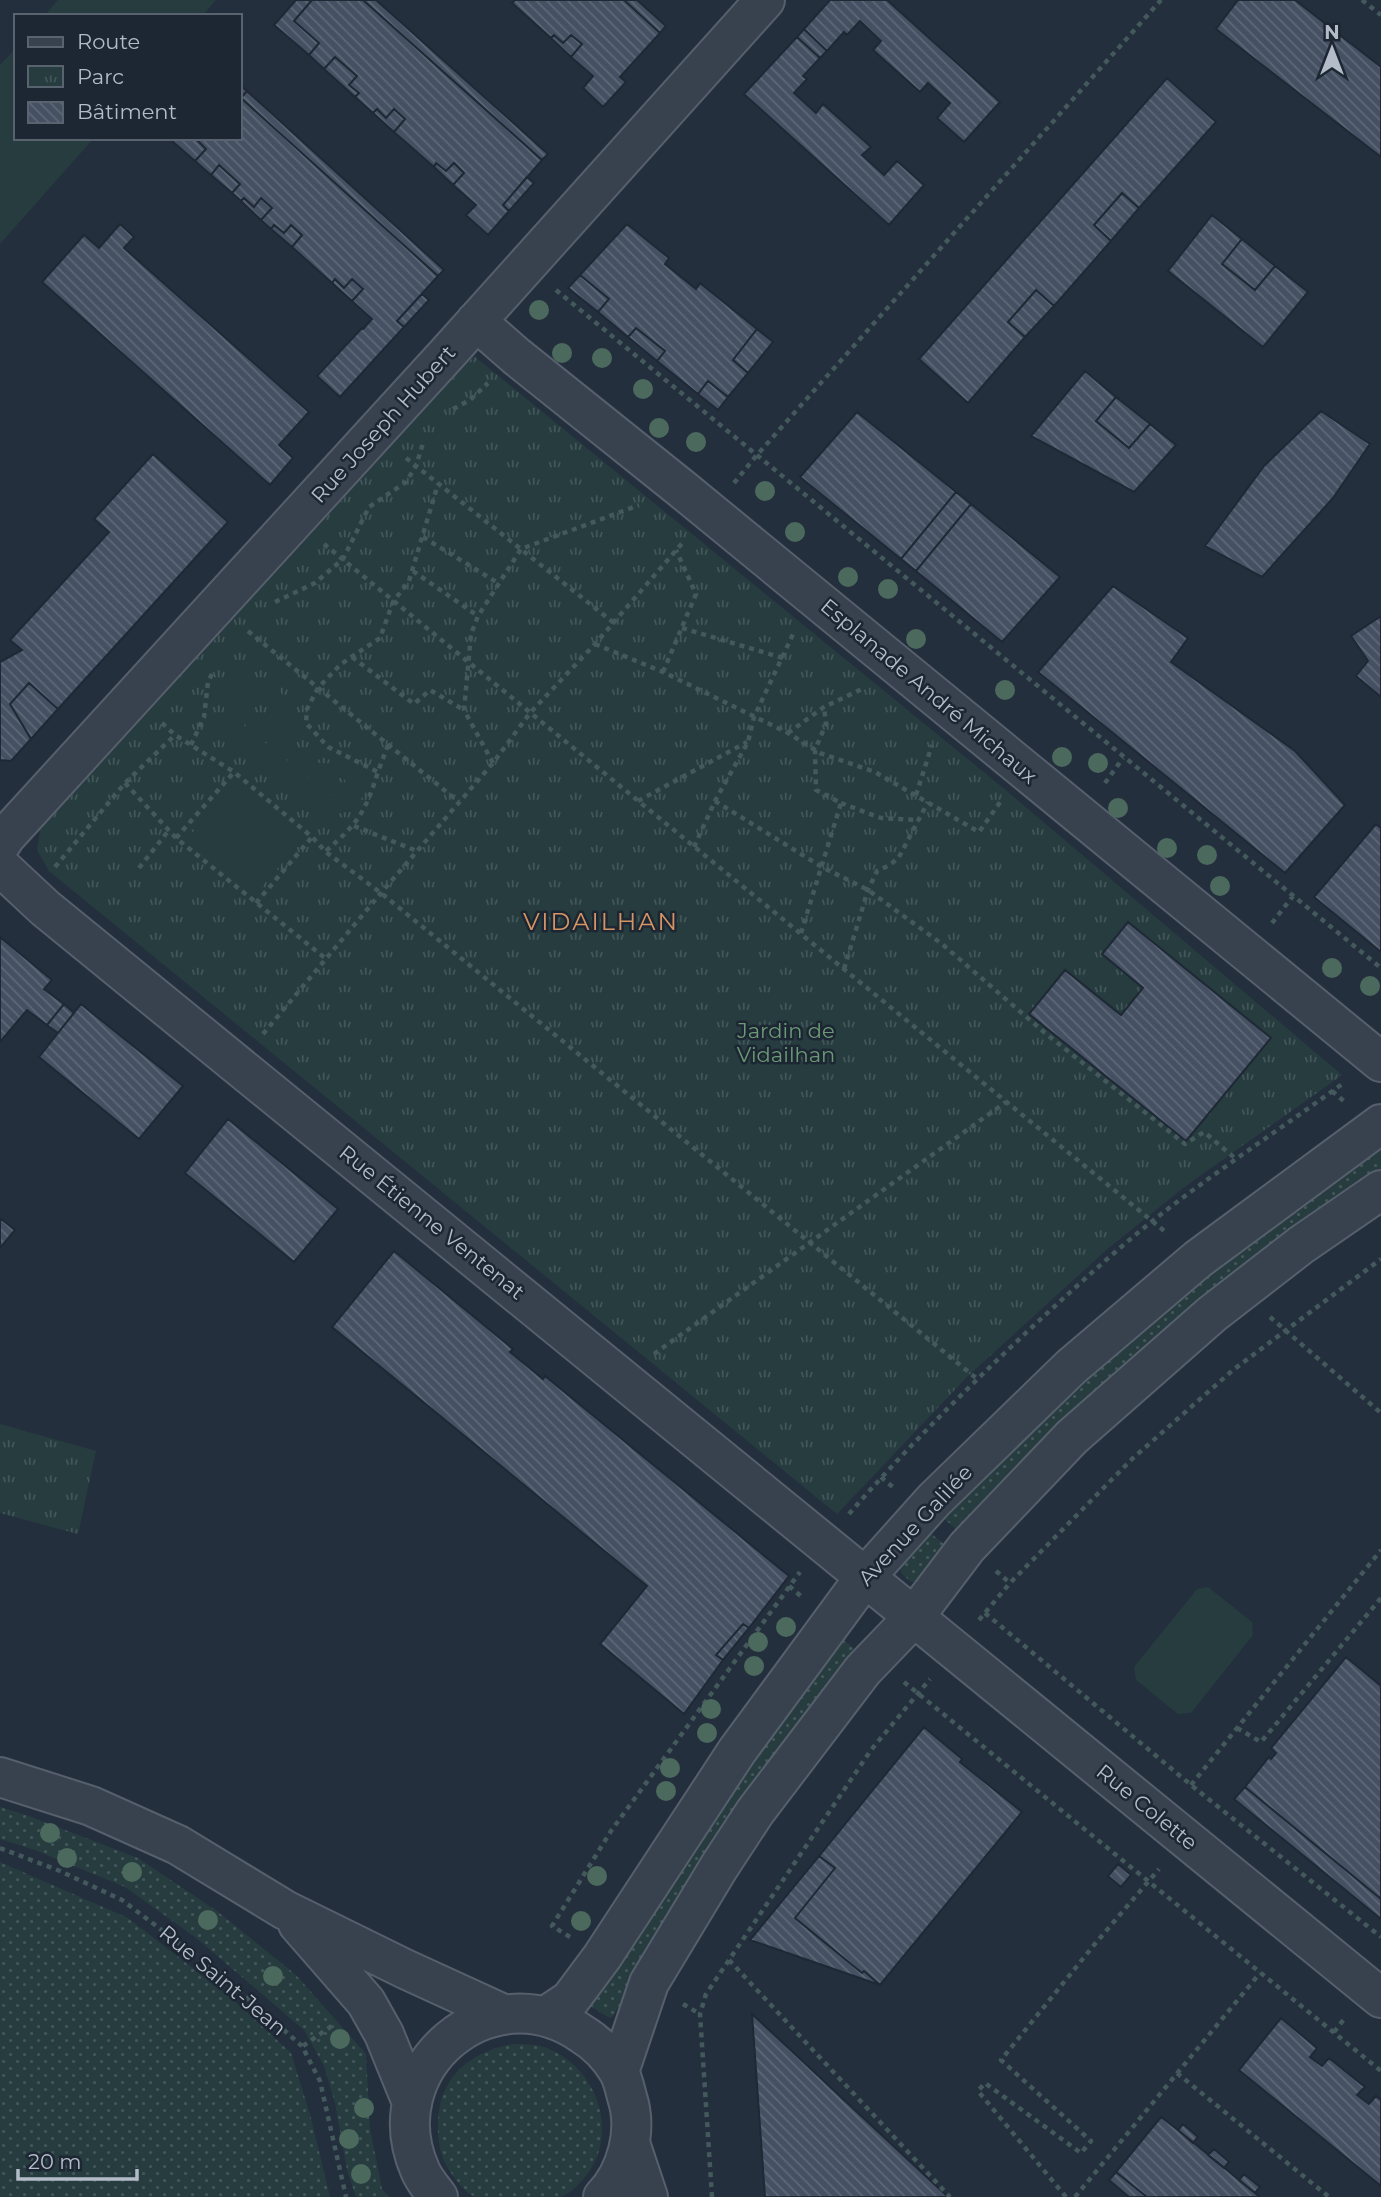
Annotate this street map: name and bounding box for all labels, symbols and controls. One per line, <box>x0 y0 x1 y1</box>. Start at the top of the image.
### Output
legend <box>14 14 242 140</box>
north arrow <box>1297 14 1367 84</box>
text: N <box>1324 21 1340 44</box>
text: Route <box>77 29 140 54</box>
text: Parc <box>77 64 124 89</box>
text: Bâtiment <box>77 99 177 124</box>
street label: Rue Joseph Hubert <box>306 340 460 508</box>
street label: Esplanade André Michaux <box>816 593 1042 789</box>
district label: VIDAILHAN <box>523 907 679 936</box>
park label: Jardin de Vidailhan <box>736 1018 835 1067</box>
street label: Rue Étienne Ventenat <box>334 1140 530 1304</box>
street label: Avenue Galilée <box>853 1460 977 1590</box>
street label: Rue Colette <box>1092 1759 1202 1855</box>
street label: Rue Saint-Jean <box>154 1920 292 2040</box>
scale bar <box>18 2138 136 2182</box>
text: 20 m <box>28 2149 82 2174</box>

